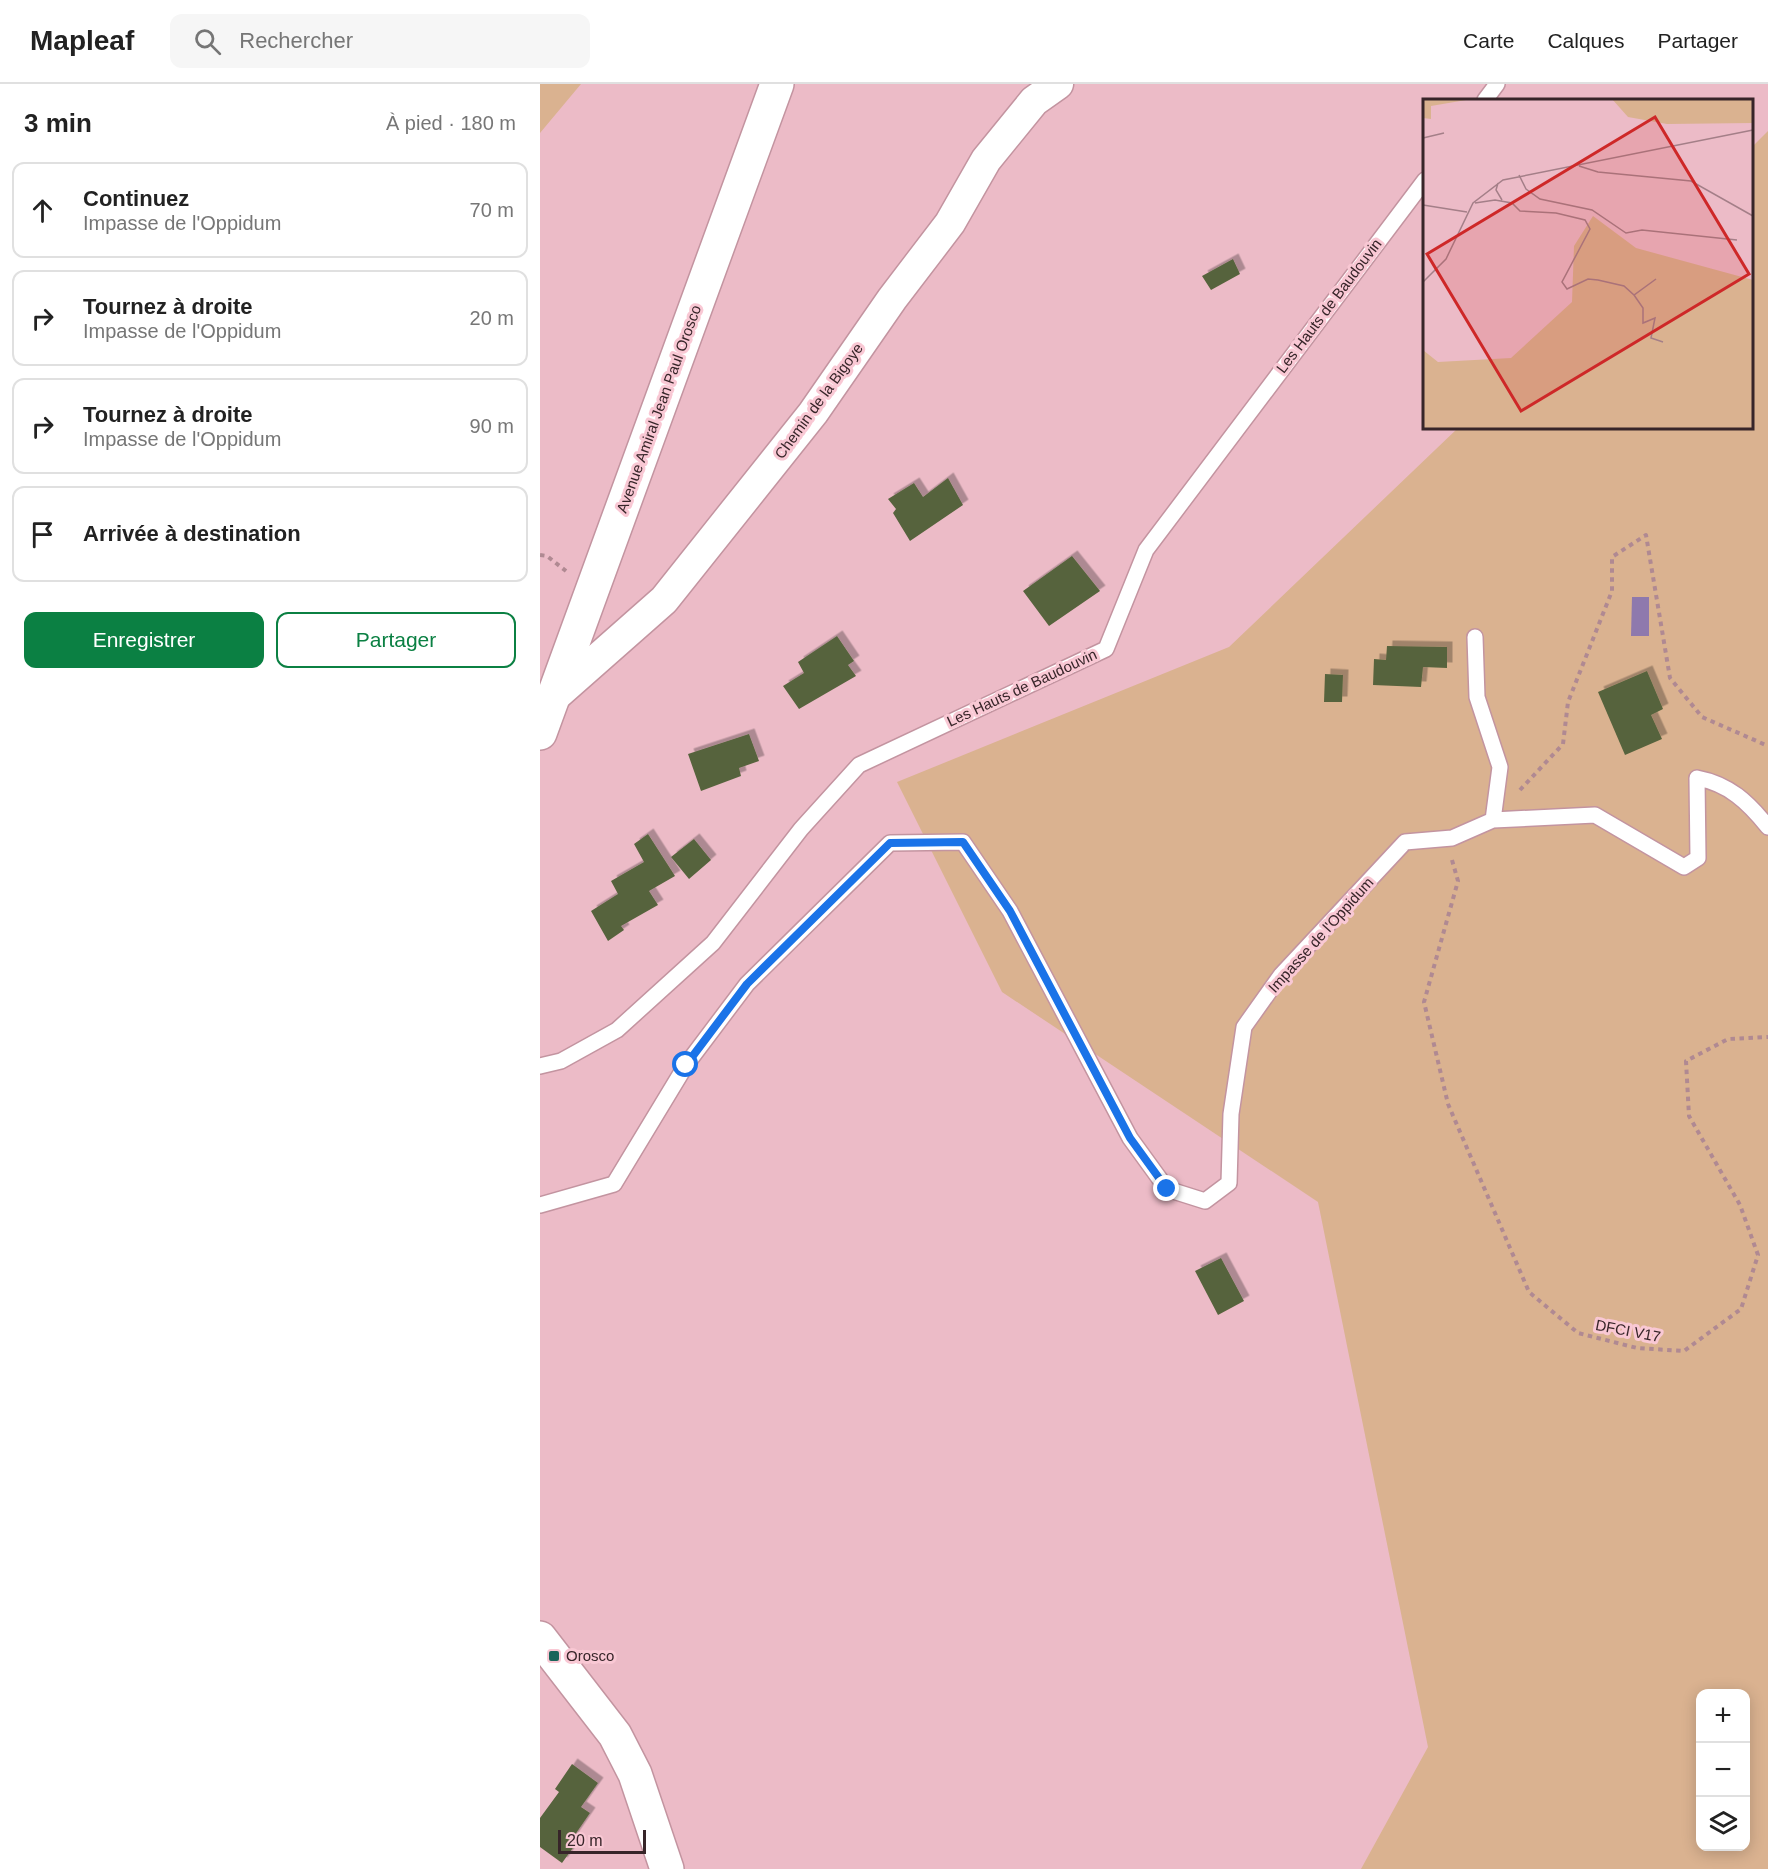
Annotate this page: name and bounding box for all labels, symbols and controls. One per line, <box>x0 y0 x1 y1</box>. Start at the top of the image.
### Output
search box <box>170 14 590 68</box>
text: Mapleaf <box>30 25 134 56</box>
icon: search <box>191 25 224 58</box>
text: Rechercher <box>239 28 353 53</box>
text: Carte <box>1463 29 1514 52</box>
text: Calques <box>1547 29 1624 52</box>
text: Partager <box>1657 29 1738 52</box>
inset map <box>1423 99 1753 429</box>
text: 3 min <box>24 108 92 138</box>
text: À pied · 180 m <box>386 112 516 134</box>
text: Continuez <box>83 186 189 211</box>
icon: ahead <box>26 194 59 227</box>
text: 70 m <box>470 199 514 221</box>
text: Impasse de l'Oppidum <box>83 212 281 234</box>
street label: Les Hauts de Baudouvin <box>1273 235 1385 376</box>
text: Tournez à droite <box>83 294 253 319</box>
icon: right <box>26 302 59 335</box>
street label: Avenue Amiral Jean Paul Orosco <box>613 303 704 515</box>
text: 20 m <box>470 307 514 329</box>
text: Impasse de l'Oppidum <box>83 320 281 342</box>
street label: Chemin de la Bigoye <box>771 340 866 462</box>
text: Tournez à droite <box>83 402 253 427</box>
icon: right <box>26 410 59 443</box>
text: 90 m <box>470 415 514 437</box>
text: Impasse de l'Oppidum <box>83 428 281 450</box>
icon: arrive <box>26 518 59 551</box>
text: Arrivée à destination <box>83 521 301 546</box>
button: Enregistrer <box>24 612 264 668</box>
button: Partager <box>276 612 516 668</box>
street label: Les Hauts de Baudouvin <box>944 645 1099 730</box>
street label: Impasse de l'Oppidum <box>1265 874 1377 996</box>
route start <box>672 1051 698 1077</box>
route end <box>1153 1175 1179 1201</box>
street label: DFCI V17 <box>1594 1316 1662 1345</box>
place label: Orosco <box>566 1647 614 1664</box>
marker: Orosco <box>547 1649 561 1663</box>
map controls <box>1696 1689 1750 1851</box>
button: + <box>1696 1689 1750 1743</box>
button: − <box>1696 1743 1750 1797</box>
button: layers <box>1696 1797 1750 1851</box>
scale bar <box>558 1827 646 1854</box>
text: 20 m <box>567 1832 603 1849</box>

